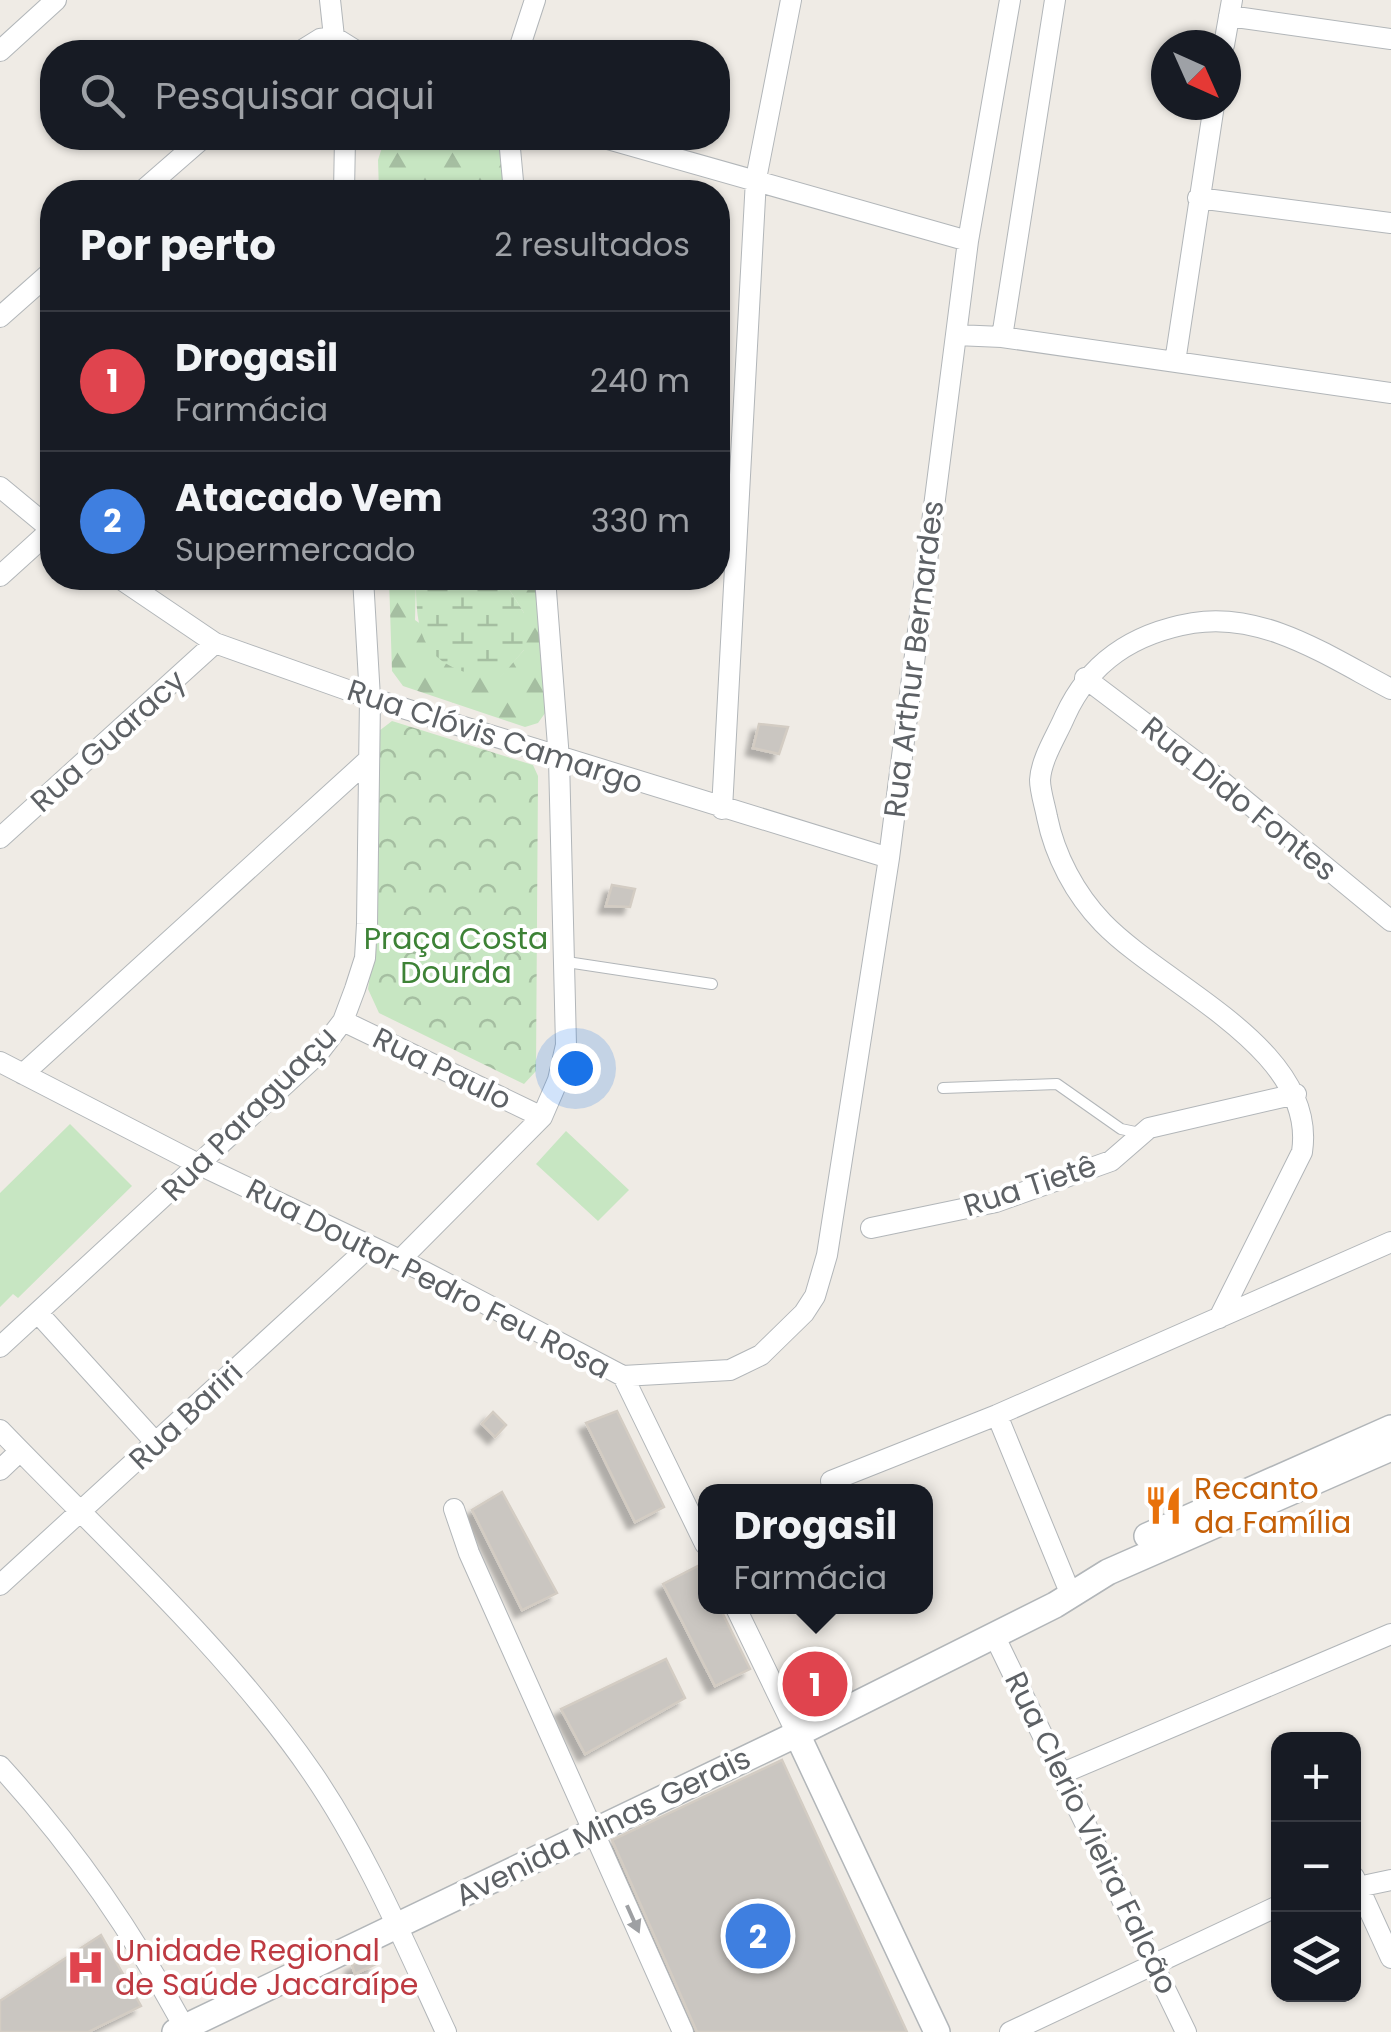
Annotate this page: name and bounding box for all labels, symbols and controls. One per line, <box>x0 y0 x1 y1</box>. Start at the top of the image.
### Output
north arrow <box>1151 30 1241 120</box>
search box <box>40 40 730 150</box>
icon: search <box>75 68 130 123</box>
text: Pesquisar aqui <box>155 69 435 122</box>
text: Por perto <box>80 216 276 275</box>
text: 2 resultados <box>494 222 690 267</box>
text: Drogasil <box>175 331 338 384</box>
text: 1 <box>106 358 119 403</box>
text: 240 m <box>590 358 690 403</box>
text: Farmácia <box>175 387 328 432</box>
text: Atacado Vem <box>175 471 442 524</box>
text: 2 <box>103 498 122 543</box>
text: 330 m <box>591 498 690 543</box>
street label: Rua Arthur Bernardes <box>873 498 954 820</box>
text: Supermercado <box>175 527 416 572</box>
street label: Rua Guaracy <box>21 659 195 822</box>
street label: Rua Clóvis Camargo <box>342 668 649 805</box>
street label: Rua Dido Fontes <box>1132 706 1346 891</box>
park label: Praça Costa Dourda <box>364 917 548 994</box>
street label: Rua Paraguaçu <box>151 1016 346 1211</box>
street label: Rua Paulo <box>366 1017 519 1121</box>
your location <box>550 1043 601 1094</box>
street label: Rua Tietê <box>958 1144 1102 1227</box>
street label: Rua Doutor Pedro Feu Rosa <box>239 1168 618 1389</box>
street label: Rua Bariri <box>119 1352 252 1480</box>
place label: Recanto da Família <box>1194 1467 1351 1544</box>
popup <box>698 1484 933 1614</box>
restaurant icon: Recanto da Família <box>1143 1485 1185 1527</box>
text: Drogasil <box>734 1499 897 1552</box>
text: Farmácia <box>734 1555 887 1600</box>
pin: 1 <box>782 1646 848 1722</box>
street label: Rua Clerio Vieira Falcão <box>994 1664 1188 2001</box>
map controls <box>1271 1732 1361 2002</box>
button: + <box>1271 1732 1361 1822</box>
street label: Avenida Minas Gerais <box>448 1736 758 1917</box>
button: − <box>1271 1822 1361 1912</box>
pin: 2 <box>726 1898 790 1974</box>
one-way arrow <box>624 1905 641 1934</box>
button: layers <box>1271 1912 1361 2002</box>
place label: Unidade Regional de Saúde Jacaraípe <box>115 1929 418 2006</box>
hospital icon: Unidade Regional de Saúde Jacaraípe <box>64 1947 106 1989</box>

